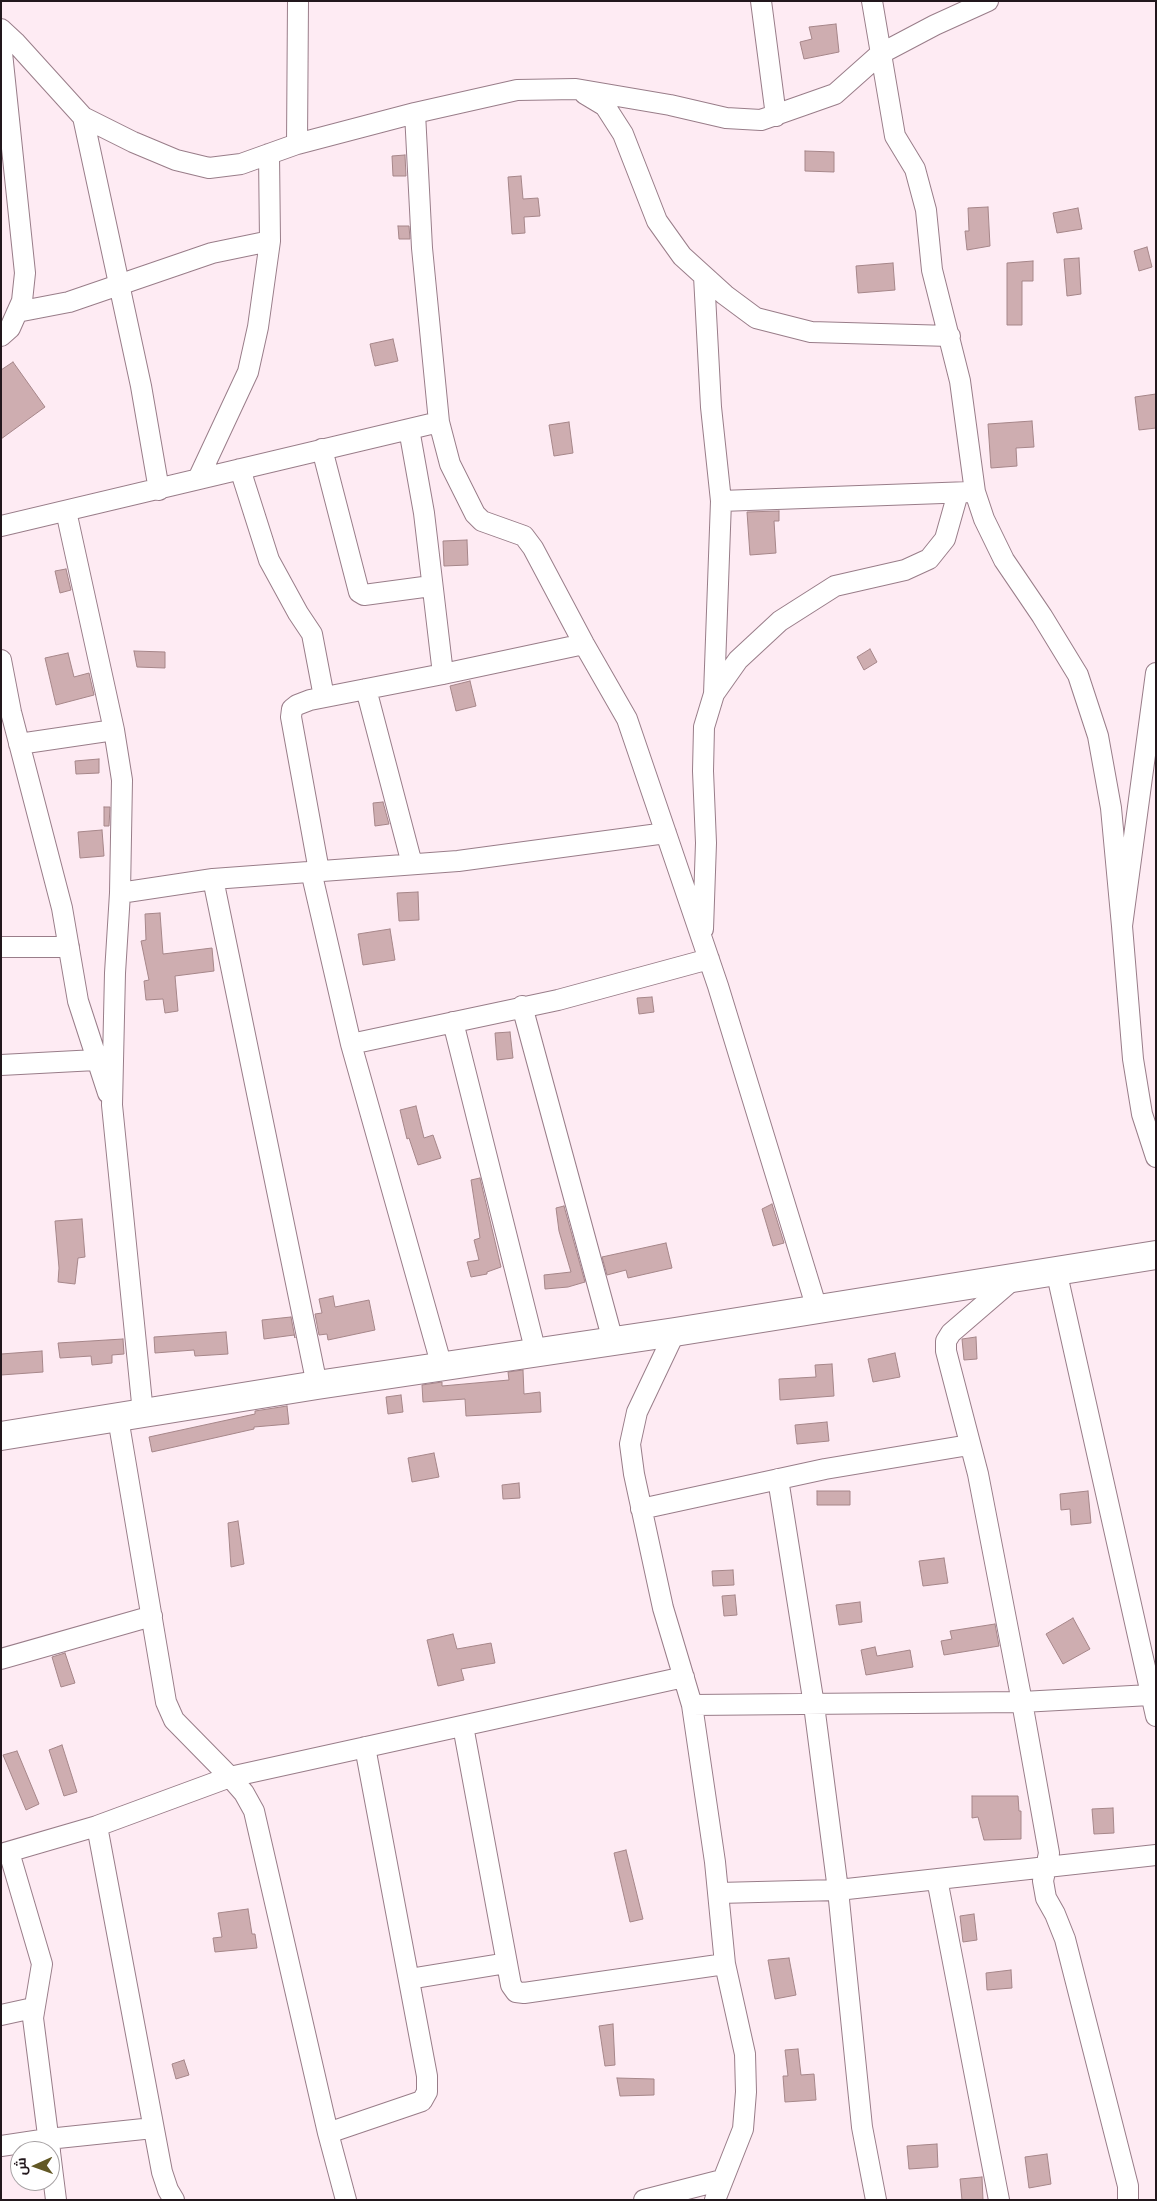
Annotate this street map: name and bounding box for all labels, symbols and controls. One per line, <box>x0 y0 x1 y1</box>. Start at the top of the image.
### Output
north arrow <box>10 2141 60 2191</box>
text: ش <box>11 2157 30 2176</box>

